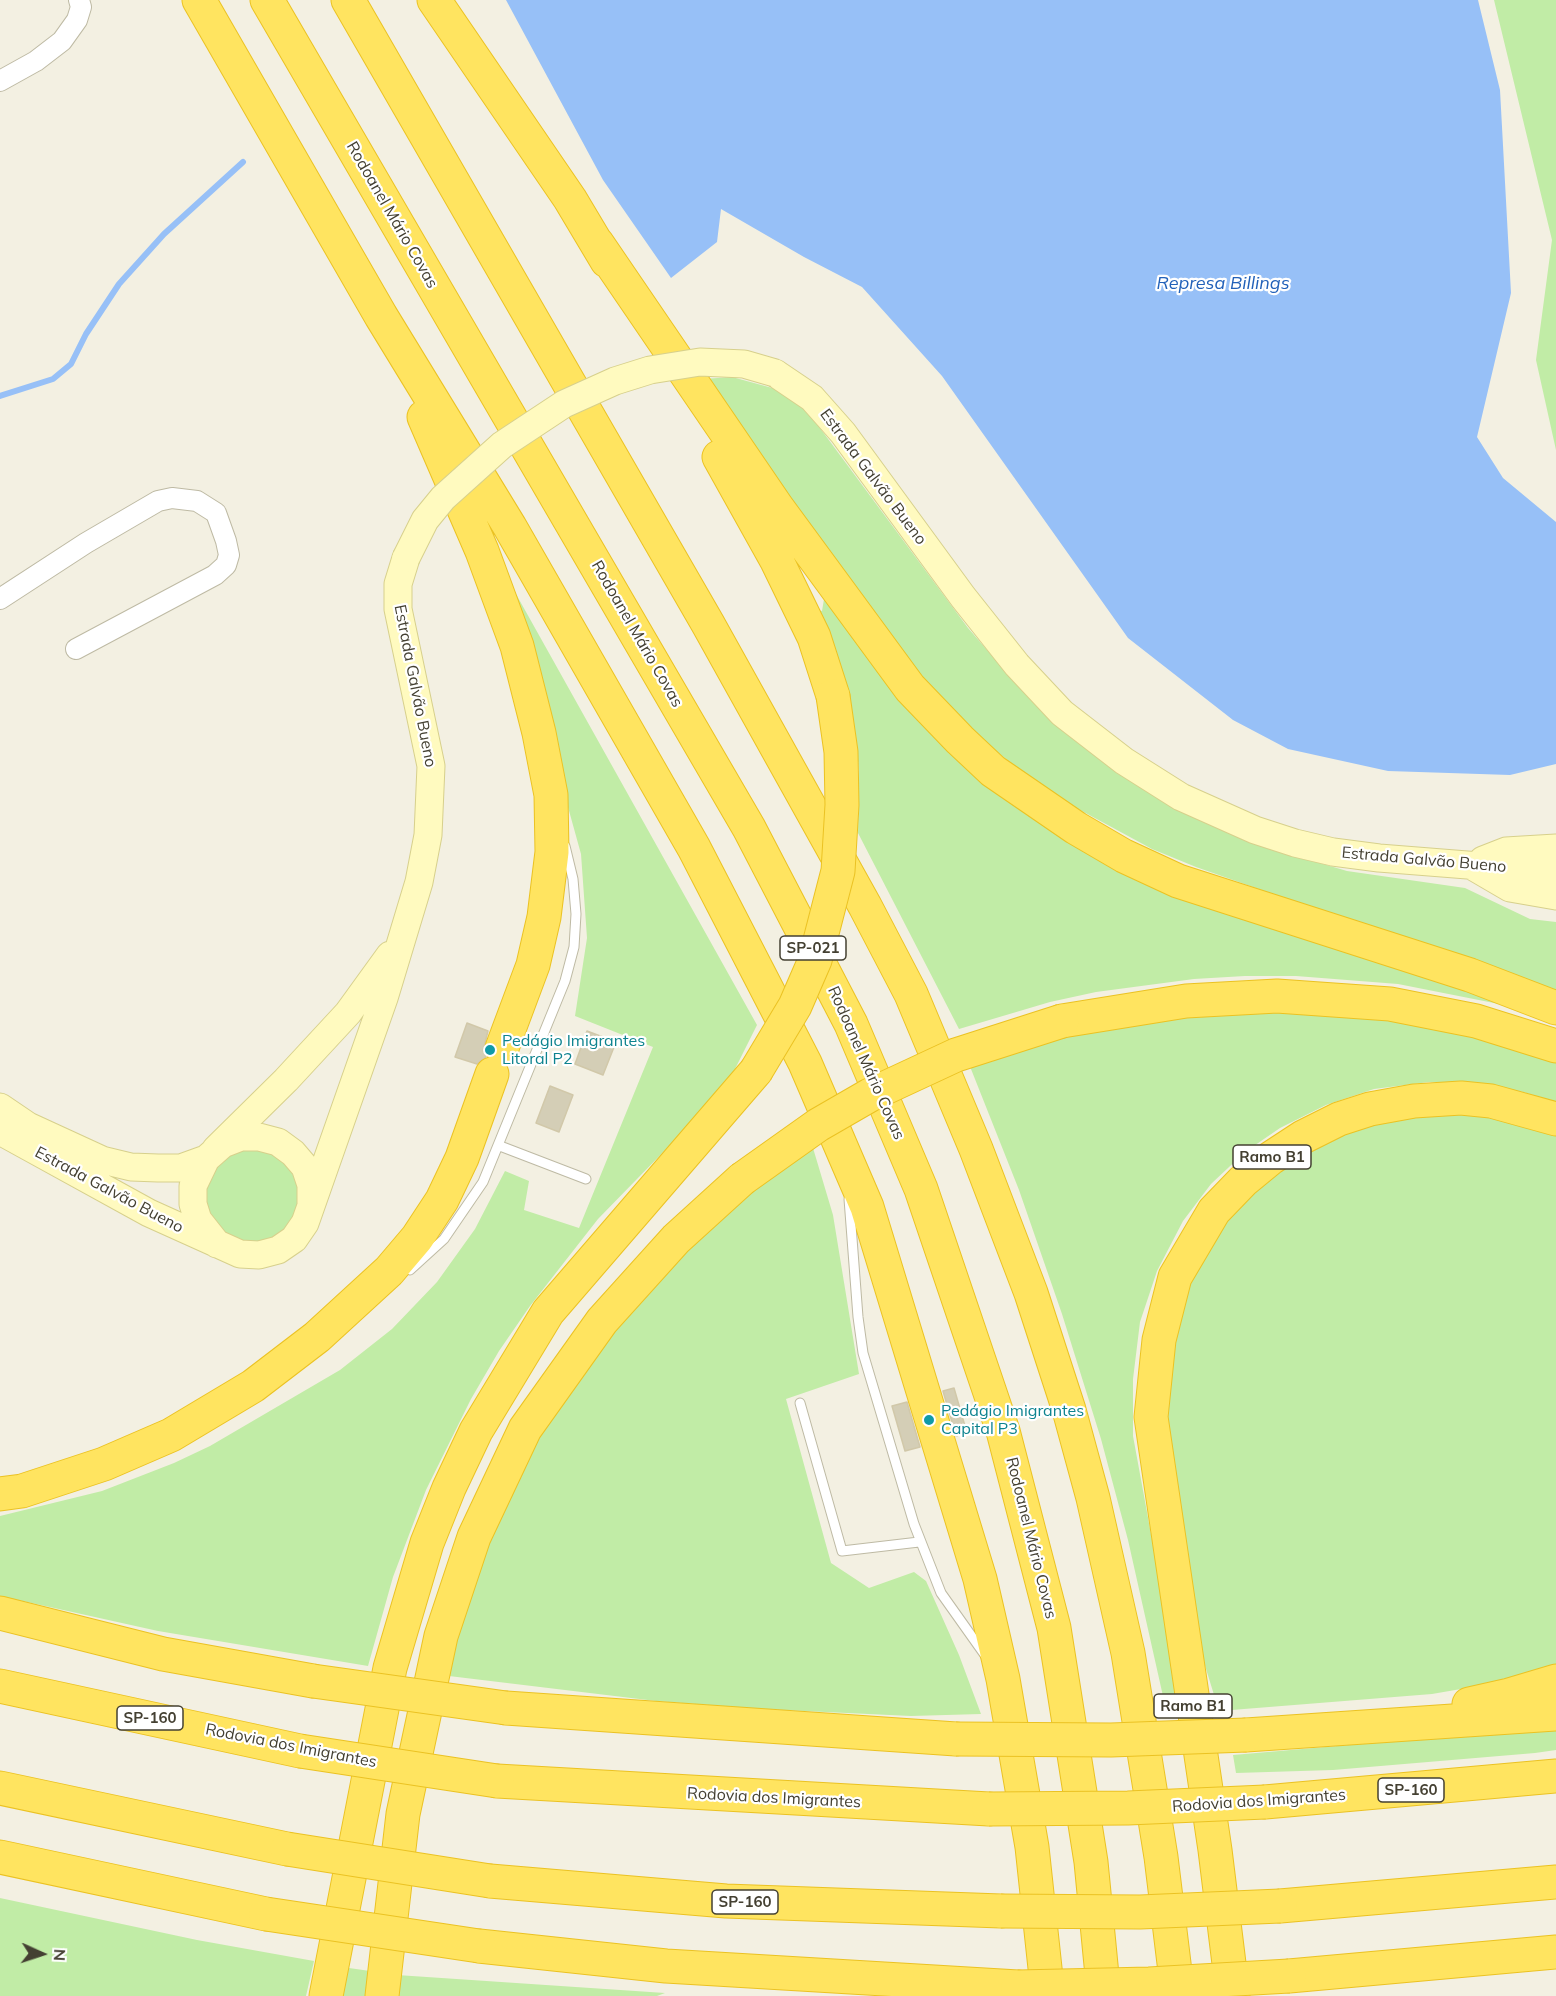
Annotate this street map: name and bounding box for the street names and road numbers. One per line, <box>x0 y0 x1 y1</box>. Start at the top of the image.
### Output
street label: Rodoanel Mário Covas <box>342 138 442 292</box>
street label: Estrada Galvão Bueno <box>816 405 930 549</box>
street label: Rodoanel Mário Covas <box>587 557 687 711</box>
street label: Estrada Galvão Bueno <box>390 603 440 769</box>
street label: Estrada Galvão Bueno <box>1341 843 1507 877</box>
road number: SP-021 <box>780 936 846 960</box>
street label: Rodoanel Mário Covas <box>823 983 909 1143</box>
street label: Estrada Galvão Bueno <box>32 1143 186 1237</box>
road number: Ramo B1 <box>1233 1145 1311 1169</box>
street label: Rodoanel Mário Covas <box>1002 1455 1060 1621</box>
road number: Ramo B1 <box>1154 1694 1232 1718</box>
road number: SP-160 <box>117 1706 183 1730</box>
street label: Rodovia dos Imigrantes <box>204 1720 378 1772</box>
road number: SP-160 <box>1378 1778 1444 1802</box>
street label: Rodovia dos Imigrantes <box>687 1784 861 1812</box>
street label: Rodovia dos Imigrantes <box>1172 1785 1346 1817</box>
road number: SP-160 <box>712 1890 778 1914</box>

